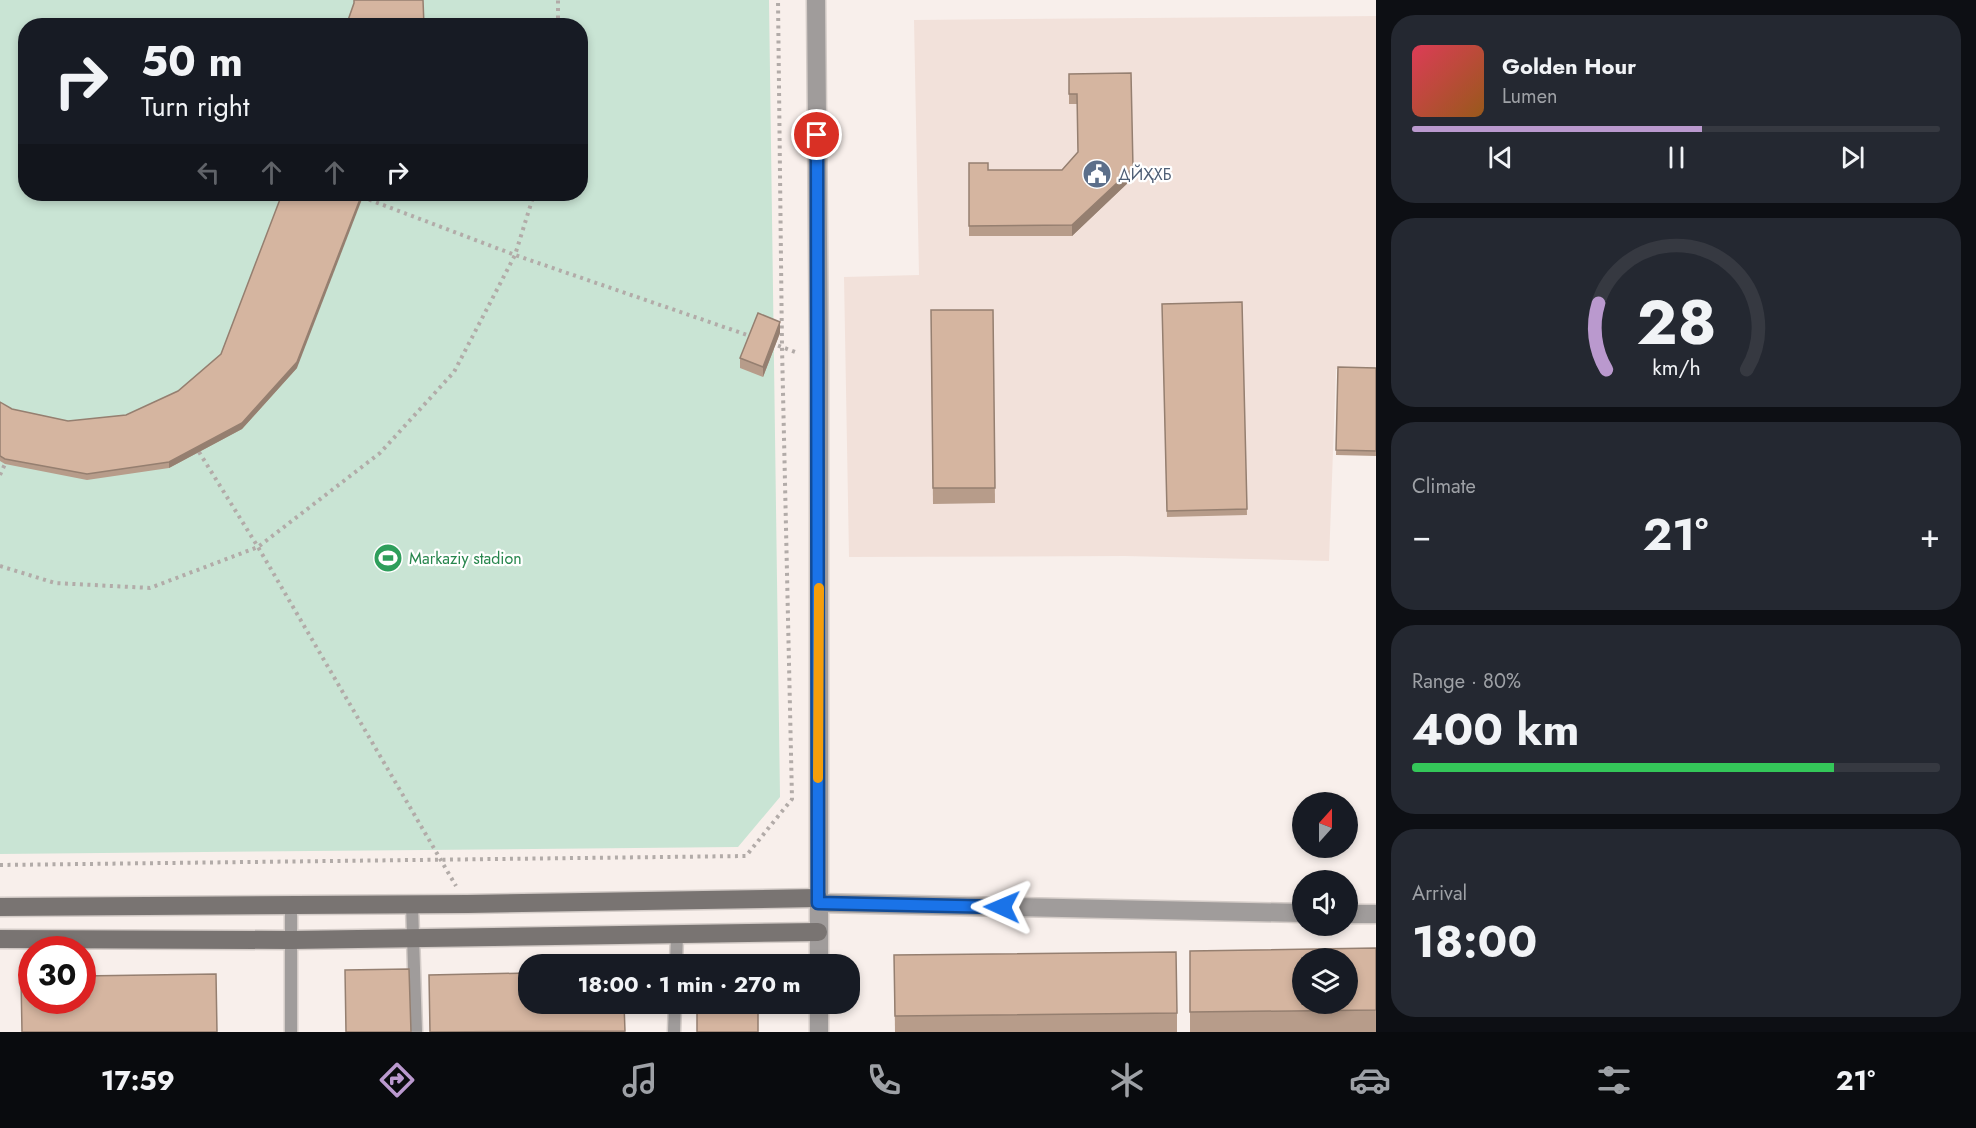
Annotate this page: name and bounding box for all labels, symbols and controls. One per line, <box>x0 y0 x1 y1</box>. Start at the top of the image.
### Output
text: 50 m <box>141 31 243 92</box>
icon: right <box>42 42 120 120</box>
text: Golden Hour <box>1502 50 1636 82</box>
text: Lumen <box>1502 82 1558 111</box>
text: Turn right <box>141 87 249 126</box>
pin <box>791 109 842 160</box>
icon: arrive <box>800 118 833 151</box>
icon: previous <box>1484 141 1517 174</box>
icon: pause <box>1660 141 1693 174</box>
icon: next <box>1836 141 1869 174</box>
icon: left <box>192 156 225 189</box>
icon: ahead <box>255 156 288 189</box>
icon: ahead <box>318 156 351 189</box>
icon: right <box>381 156 414 189</box>
public building icon: ДЙҲХБ <box>1081 158 1113 190</box>
place label: ДЙҲХБ <box>1118 163 1172 186</box>
text: 28 <box>1636 277 1716 367</box>
text: km/h <box>1652 352 1700 383</box>
text: Climate <box>1412 472 1476 501</box>
text: 21° <box>1643 502 1708 567</box>
text: − <box>1412 512 1431 559</box>
text: + <box>1920 512 1940 559</box>
sports icon: Markaziy stadion <box>372 542 404 574</box>
place label: Markaziy stadion <box>409 547 522 570</box>
text: Range · 80% <box>1412 667 1521 696</box>
text: 400 km <box>1412 697 1579 762</box>
north arrow <box>1292 792 1358 858</box>
map controls <box>1292 792 1358 1014</box>
button: sound <box>1292 870 1358 936</box>
position arrow <box>970 875 1034 939</box>
text: Arrival <box>1412 879 1467 908</box>
text: 18:00 <box>1412 909 1537 974</box>
speed limit sign: 30 <box>18 936 96 1014</box>
button: layers <box>1292 948 1358 1014</box>
text: 18:00 · 1 min · 270 m <box>577 968 801 1000</box>
icon: directions <box>376 1059 418 1101</box>
icon: music <box>619 1059 661 1101</box>
icon: phone <box>863 1059 905 1101</box>
icon: climate <box>1106 1059 1148 1101</box>
icon: car <box>1349 1059 1391 1101</box>
icon: filters <box>1593 1059 1635 1101</box>
text: 17:59 <box>101 1061 175 1100</box>
text: 21° <box>1836 1061 1875 1100</box>

